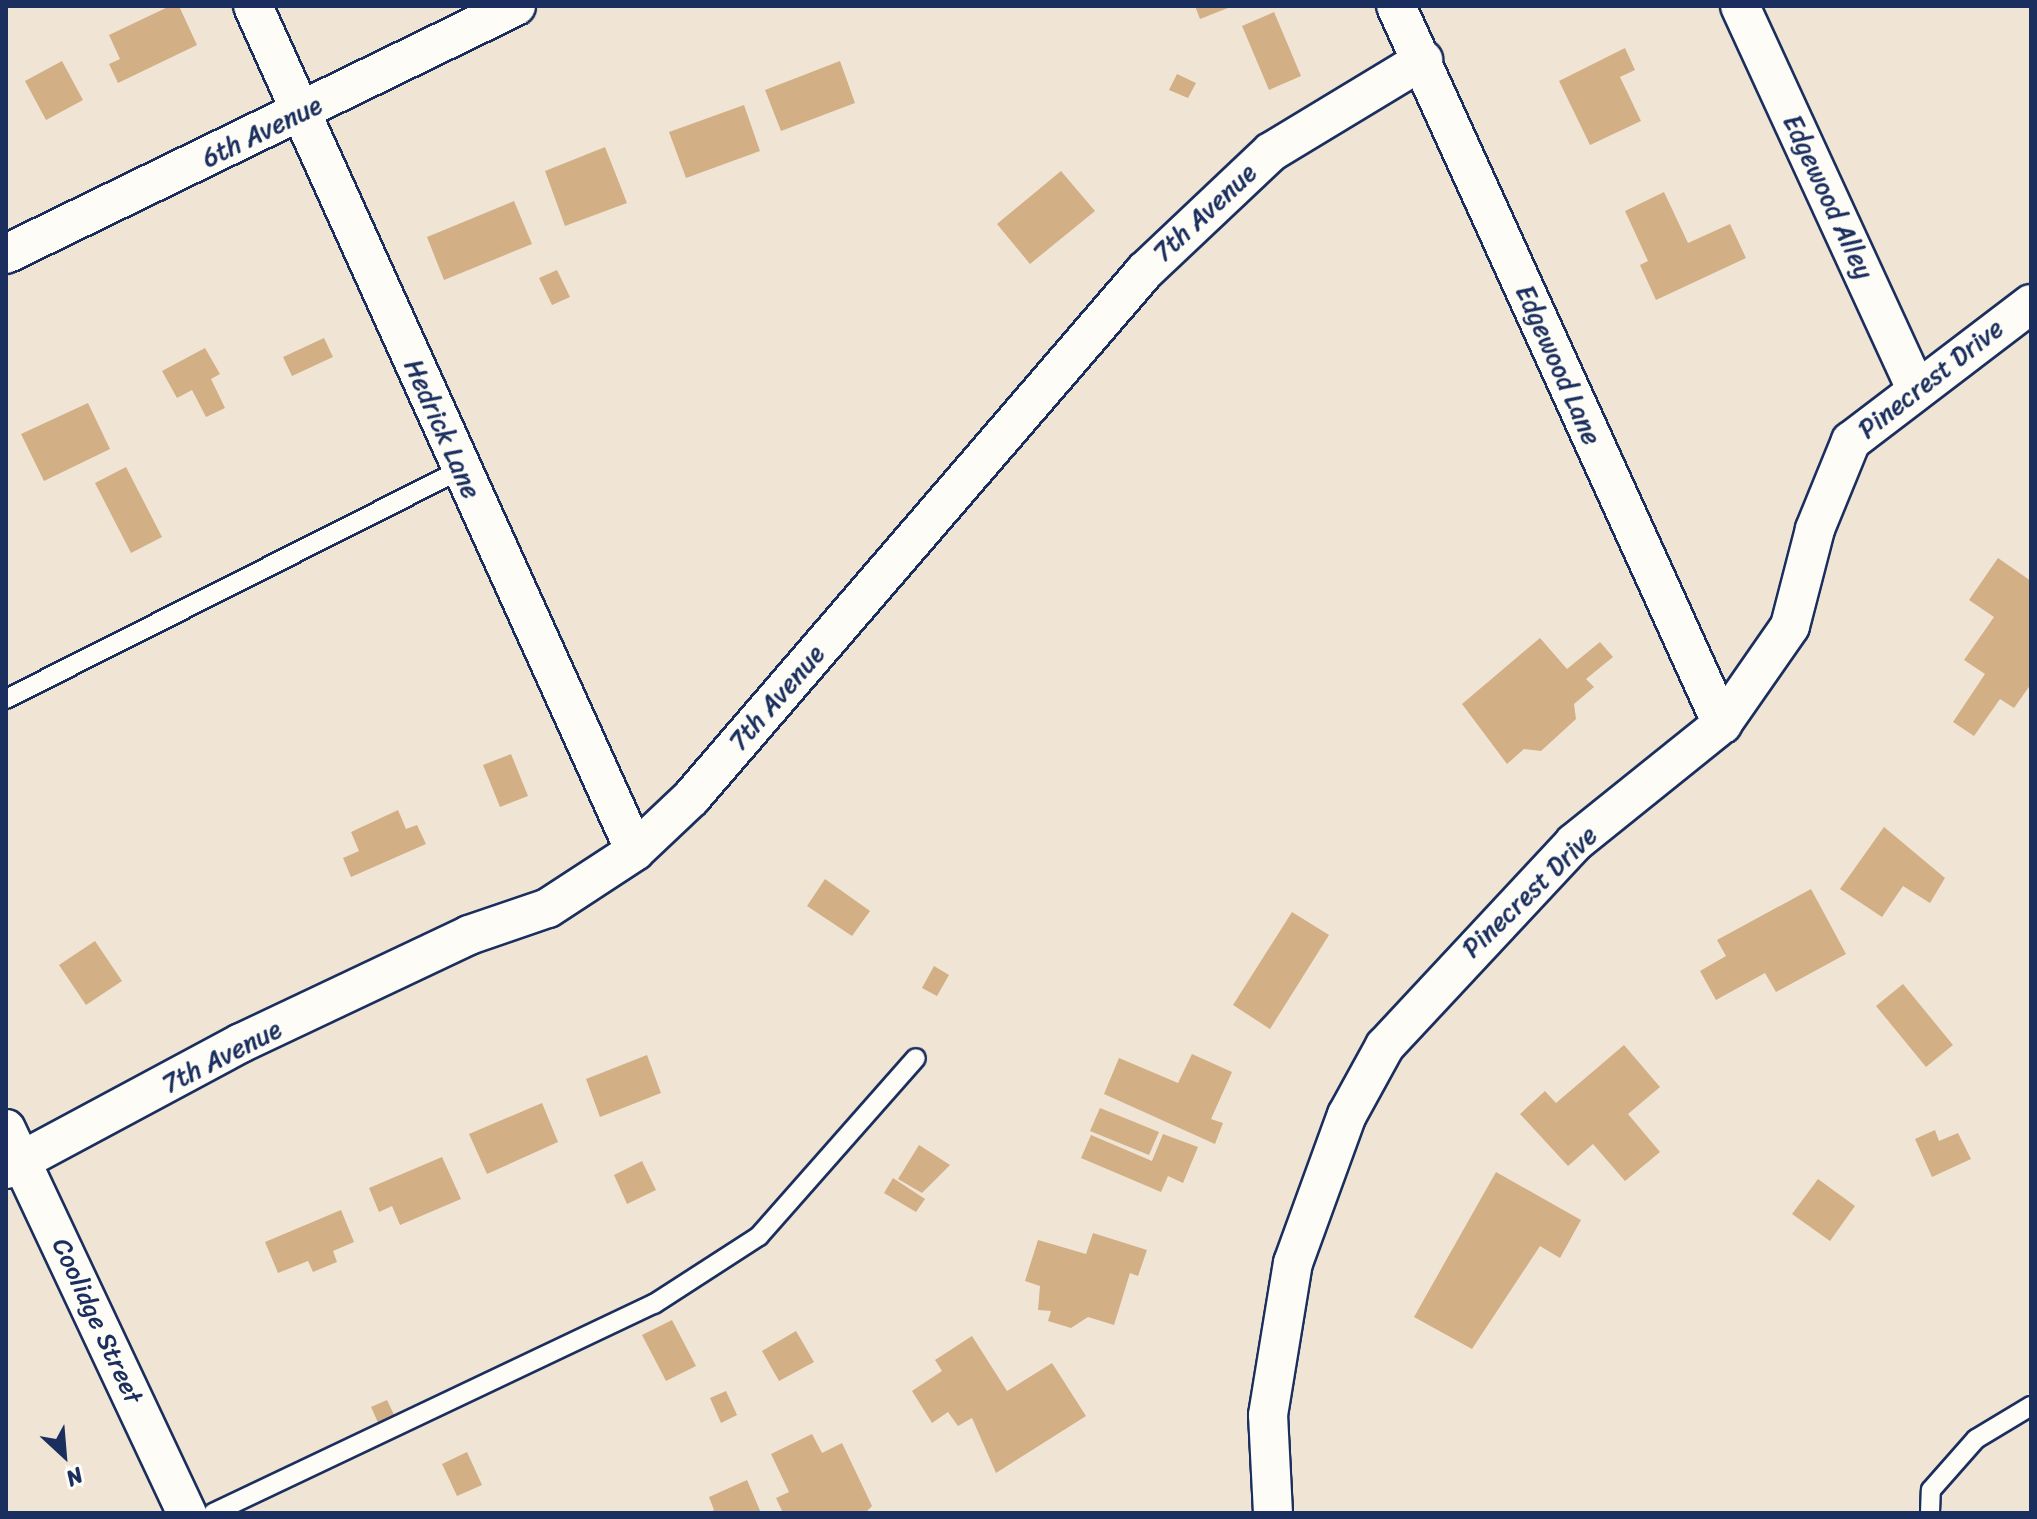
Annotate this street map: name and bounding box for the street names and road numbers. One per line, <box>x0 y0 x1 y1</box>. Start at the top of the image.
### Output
street label: 6th Avenue <box>197 90 327 174</box>
street label: Edgewood Alley <box>1776 110 1880 284</box>
street label: 7th Avenue <box>1147 157 1263 269</box>
street label: Edgewood Lane <box>1509 280 1607 450</box>
street label: Pinecrest Drive <box>1852 313 2010 445</box>
street label: Hedrick Lane <box>397 354 487 504</box>
street label: 7th Avenue <box>723 639 831 757</box>
street label: Pinecrest Drive <box>1456 820 1604 964</box>
street label: 7th Avenue <box>157 1014 287 1100</box>
street label: Coolidge Street <box>45 1233 149 1409</box>

